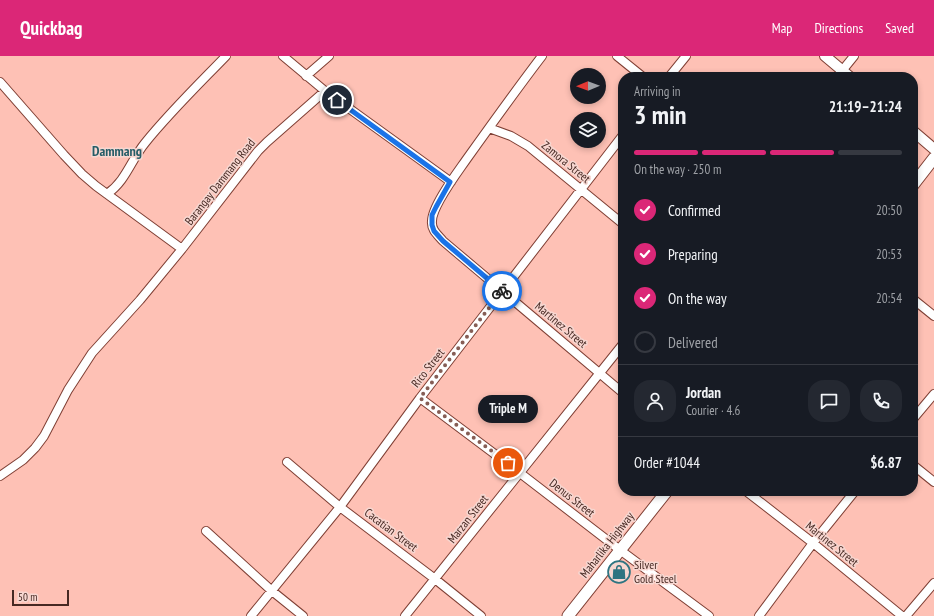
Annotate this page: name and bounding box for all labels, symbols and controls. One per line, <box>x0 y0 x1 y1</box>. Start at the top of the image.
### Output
text: Quickbag <box>20 16 82 40</box>
text: Map <box>772 19 792 37</box>
text: Directions <box>814 19 863 37</box>
text: Saved <box>885 19 914 37</box>
north arrow <box>570 68 606 104</box>
map controls <box>570 68 606 148</box>
pin <box>320 83 354 117</box>
text: Arriving in <box>634 83 681 100</box>
icon: home <box>326 89 348 111</box>
text: 21:19–21:24 <box>829 97 902 116</box>
text: 3 min <box>634 98 687 131</box>
button: layers <box>570 112 606 148</box>
street label: Barangay Dammang Road <box>181 136 258 228</box>
street label: Zamora Street <box>539 137 594 186</box>
district label: Dammang <box>92 142 142 160</box>
text: On the way · 250 m <box>634 161 721 178</box>
icon: check <box>634 199 656 221</box>
text: Confirmed <box>668 201 721 220</box>
text: 20:50 <box>876 202 902 219</box>
icon: check <box>634 243 656 265</box>
text: Preparing <box>668 245 718 264</box>
text: 20:53 <box>876 246 902 263</box>
courier <box>482 271 522 311</box>
icon: bike <box>491 280 513 302</box>
icon: check <box>634 287 656 309</box>
text: On the way <box>668 289 727 308</box>
text: 20:54 <box>876 290 902 307</box>
street label: Martinez Street <box>532 298 591 351</box>
text: Delivered <box>668 333 718 352</box>
street label: Rico Street <box>408 345 448 390</box>
button: person <box>634 380 676 422</box>
button: chat <box>808 380 850 422</box>
button: phone <box>860 380 902 422</box>
text: Jordan <box>686 383 721 402</box>
callout: Triple M <box>478 395 538 423</box>
text: Triple M <box>489 400 527 417</box>
text: Courier · 4.6 <box>686 402 740 419</box>
pin <box>491 446 525 480</box>
icon: bag <box>497 452 519 474</box>
text: Order #1044 <box>634 453 700 472</box>
text: $6.87 <box>870 453 902 472</box>
street label: Denus Street <box>547 475 598 520</box>
street label: Marzan Street <box>444 491 492 546</box>
street label: Cacatian Street <box>362 505 421 555</box>
street label: Maharlika Highway <box>576 509 637 580</box>
street label: Martinez Street <box>803 518 862 570</box>
place label: Silver Gold Steel <box>634 557 677 586</box>
shop icon: Silver Gold Steel <box>606 559 632 585</box>
scale bar <box>12 588 69 607</box>
text: 50 m <box>18 590 37 604</box>

